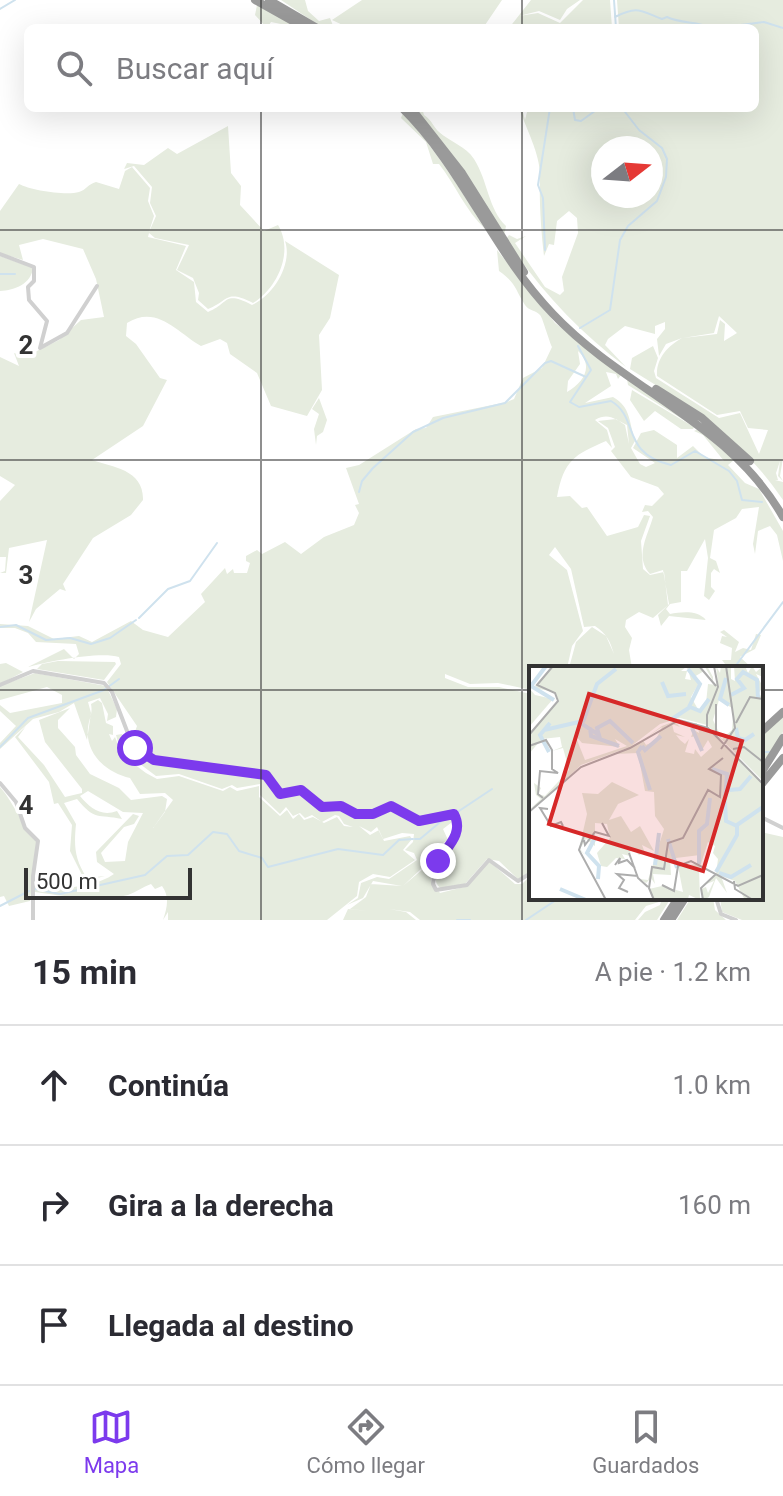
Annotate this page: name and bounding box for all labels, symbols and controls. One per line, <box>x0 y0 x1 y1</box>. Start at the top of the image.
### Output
search box <box>24 24 759 112</box>
icon: search <box>52 46 96 90</box>
text: Buscar aquí <box>116 51 274 86</box>
north arrow <box>591 136 663 208</box>
text: 2 <box>19 330 33 360</box>
text: 3 <box>19 560 33 590</box>
inset map <box>529 666 763 900</box>
route start <box>117 730 153 766</box>
text: 4 <box>19 790 34 820</box>
route end <box>420 843 456 879</box>
scale bar <box>24 864 192 900</box>
text: 500 m <box>36 869 98 894</box>
text: 15 min <box>32 952 137 992</box>
text: A pie · 1.2 km <box>595 957 751 987</box>
icon: ahead <box>32 1063 76 1107</box>
text: Continúa <box>108 1068 229 1103</box>
text: 1.0 km <box>672 1070 751 1100</box>
icon: right <box>32 1183 76 1227</box>
text: Gira a la derecha <box>108 1188 334 1223</box>
text: 160 m <box>678 1190 751 1220</box>
icon: arrive <box>32 1303 76 1347</box>
text: Llegada al destino <box>108 1308 354 1343</box>
tab: Mapa <box>84 1405 139 1478</box>
tab: Cómo llegar <box>307 1405 425 1478</box>
tab: Guardados <box>592 1405 699 1478</box>

